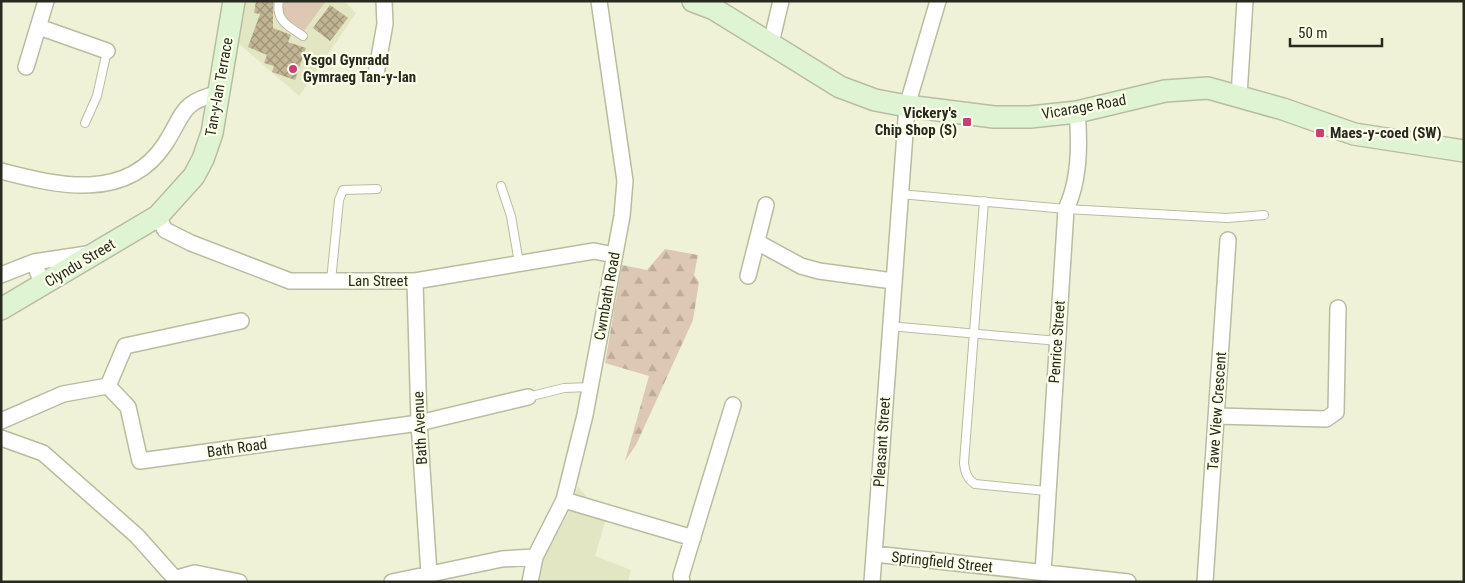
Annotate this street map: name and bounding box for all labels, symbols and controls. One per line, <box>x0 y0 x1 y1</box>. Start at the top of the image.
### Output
scale bar <box>1290 15 1382 47</box>
text: 50 m <box>1298 24 1328 42</box>
street label: Tan-y-lan Terrace <box>201 36 237 138</box>
place label: Ysgol Gynradd Gymraeg Tan-y-lan <box>303 51 416 86</box>
marker: Ysgol Gynradd Gymraeg Tan-y-lan <box>287 63 299 75</box>
street label: Vicarage Road <box>1040 91 1128 123</box>
place label: Vickery's Chip Shop (S) <box>875 104 957 139</box>
marker: Vickery's Chip Shop (S) <box>961 116 973 128</box>
place label: Maes-y-coed (SW) <box>1330 124 1442 142</box>
marker: Maes-y-coed (SW) <box>1314 127 1326 139</box>
street label: Clyndu Street <box>42 235 118 291</box>
street label: Cwmbath Road <box>590 250 624 342</box>
street label: Lan Street <box>348 272 408 290</box>
street label: Penrice Street <box>1045 300 1069 384</box>
street label: Tawe View Crescent <box>1204 351 1230 471</box>
street label: Bath Avenue <box>409 391 431 465</box>
street label: Pleasant Street <box>870 396 894 488</box>
street label: Bath Road <box>206 435 268 461</box>
street label: Springfield Street <box>890 548 994 576</box>

